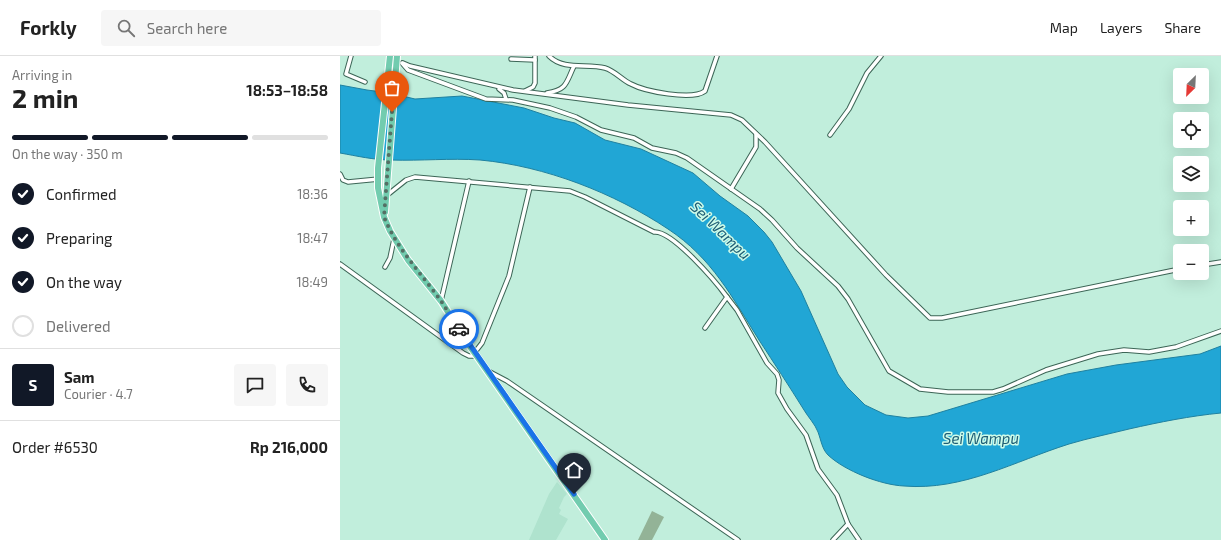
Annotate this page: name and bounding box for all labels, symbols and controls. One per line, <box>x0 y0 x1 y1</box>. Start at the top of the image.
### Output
search box <box>101 10 381 46</box>
text: Forkly <box>20 16 77 39</box>
icon: search <box>115 17 137 39</box>
text: Search here <box>147 19 227 37</box>
text: Map <box>1050 19 1078 36</box>
text: Layers <box>1100 19 1142 36</box>
text: Share <box>1164 19 1201 36</box>
text: Arriving in <box>12 67 72 83</box>
north arrow <box>1173 68 1209 104</box>
map controls <box>1173 68 1209 280</box>
pin <box>375 71 409 112</box>
icon: bag <box>381 77 403 99</box>
text: 18:53–18:58 <box>246 81 328 99</box>
text: 2 min <box>12 82 78 113</box>
button: locate <box>1173 112 1209 148</box>
text: On the way · 350 m <box>12 146 123 162</box>
button: layers <box>1173 156 1209 192</box>
icon: check <box>12 183 34 205</box>
text: Confirmed <box>46 185 117 203</box>
text: 18:36 <box>297 186 328 202</box>
water label: Sei Wampu <box>687 197 755 263</box>
button: + <box>1173 200 1209 236</box>
icon: check <box>12 227 34 249</box>
text: Preparing <box>46 229 112 247</box>
text: 18:47 <box>297 230 328 246</box>
button: − <box>1173 244 1209 280</box>
icon: check <box>12 271 34 293</box>
text: On the way <box>46 273 122 291</box>
text: 18:49 <box>296 274 328 290</box>
courier <box>439 309 479 349</box>
text: Delivered <box>46 317 111 335</box>
icon: car <box>448 318 470 340</box>
button: chat <box>234 364 276 406</box>
button: phone <box>286 364 328 406</box>
text: Sam <box>64 368 95 386</box>
text: S <box>29 376 37 394</box>
text: Courier · 4.7 <box>64 386 133 402</box>
water label: Sei Wampu <box>943 429 1019 447</box>
text: Order #6530 <box>12 438 98 456</box>
text: Rp 216,000 <box>250 438 328 456</box>
pin <box>557 453 591 494</box>
icon: home <box>563 459 585 481</box>

